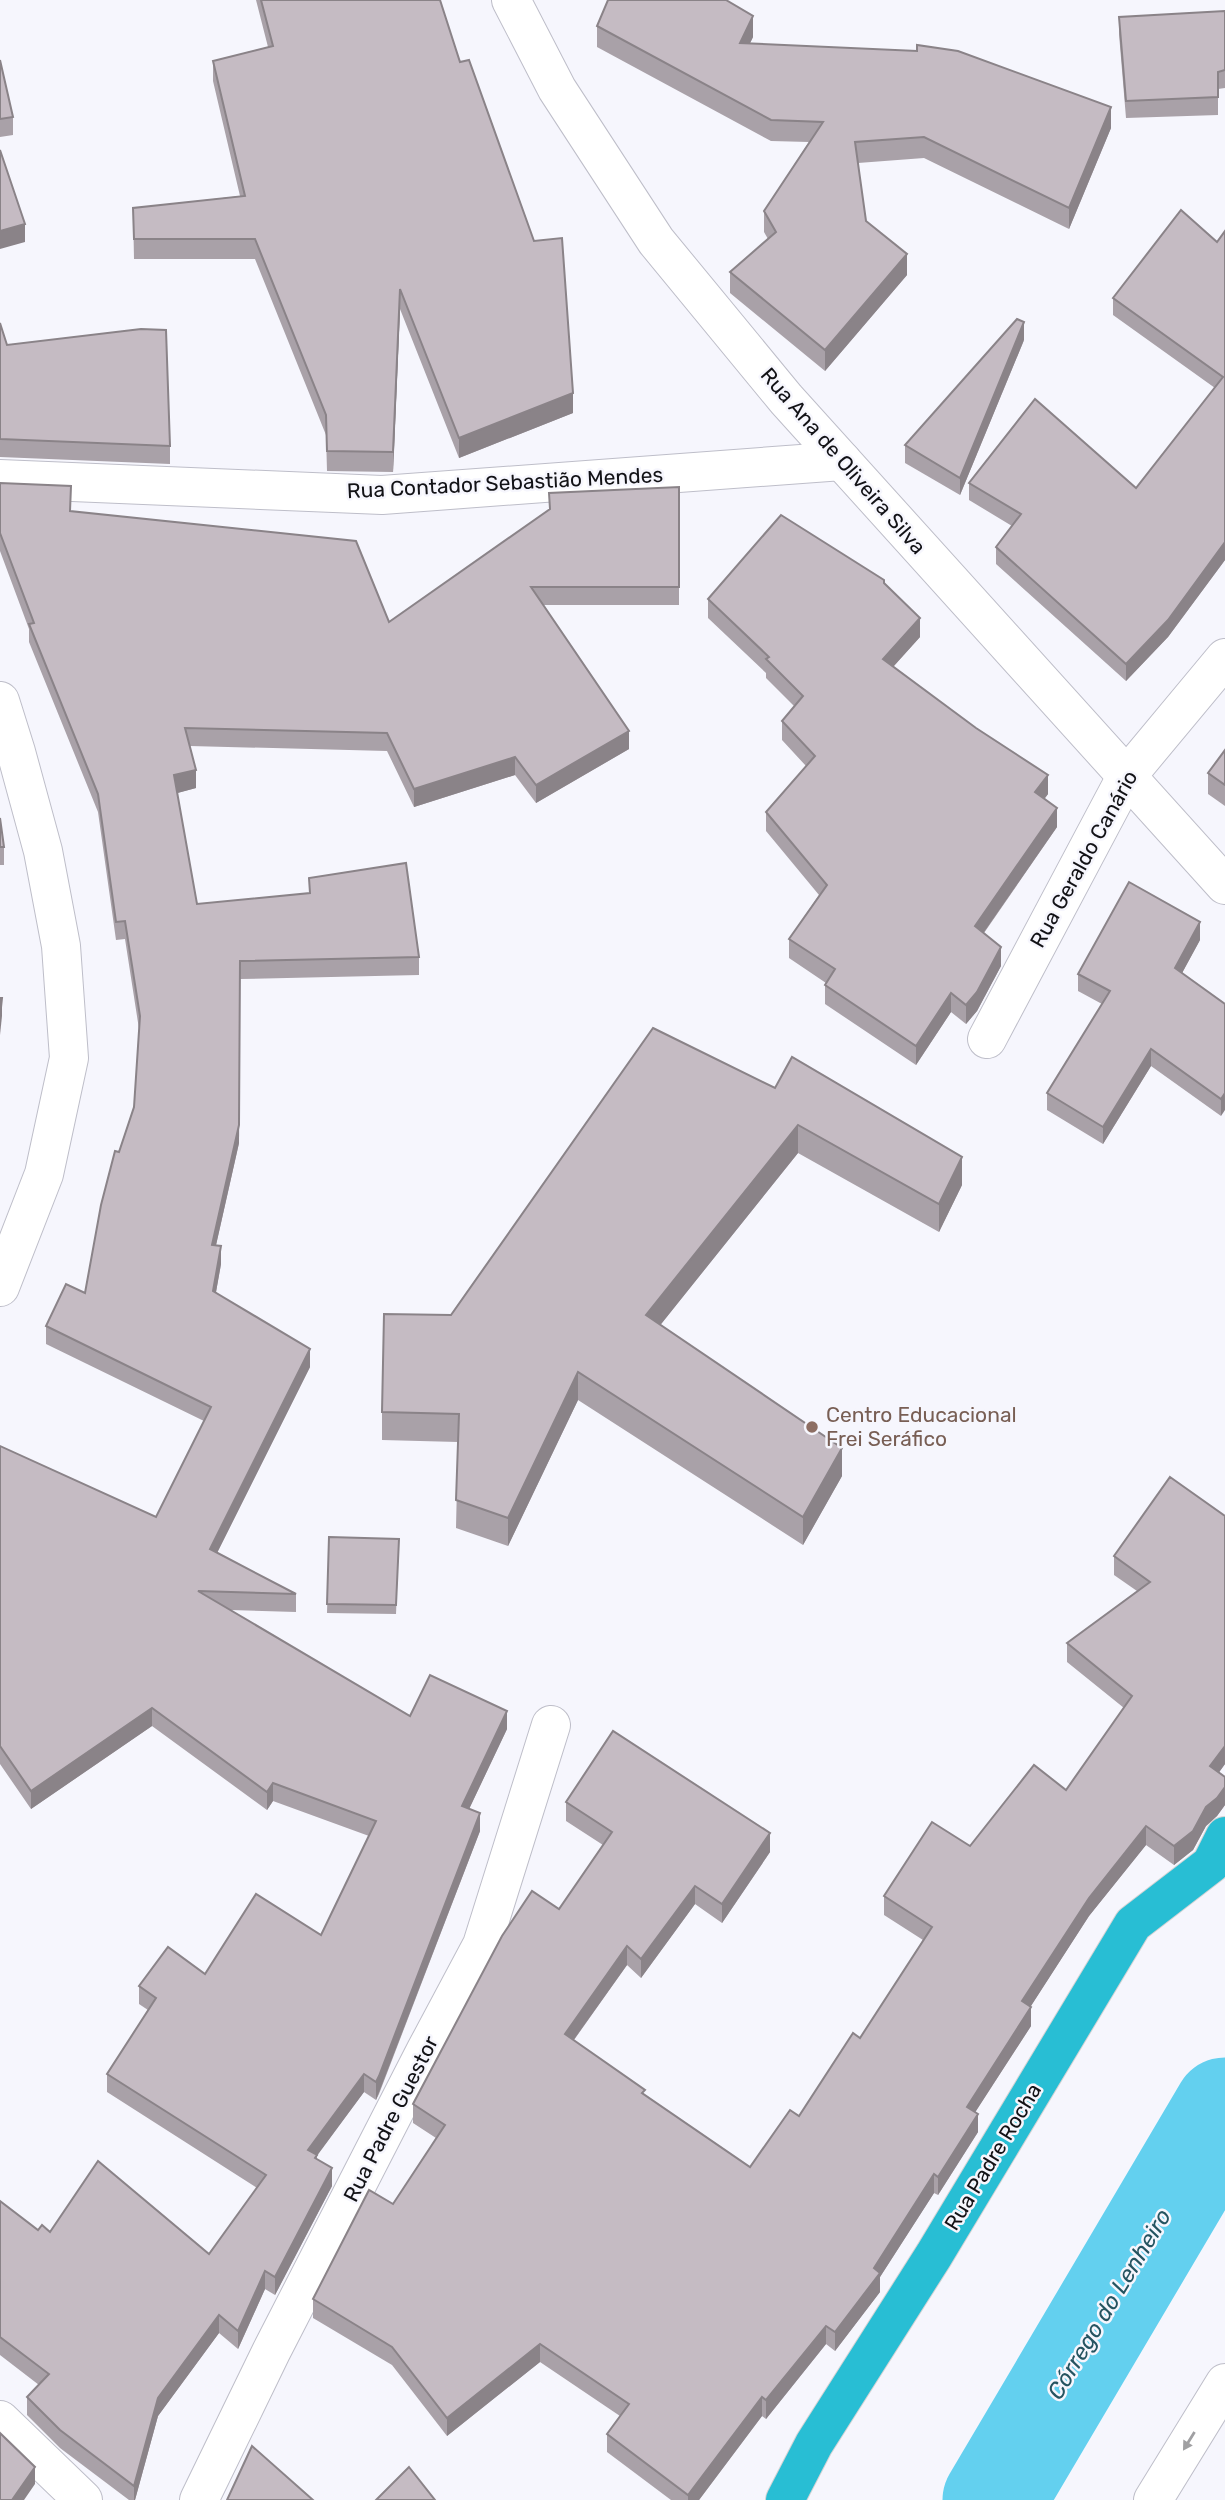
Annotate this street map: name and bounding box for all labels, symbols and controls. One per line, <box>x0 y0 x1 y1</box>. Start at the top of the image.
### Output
street label: Rua Ana de Oliveira Silva <box>756 362 931 559</box>
street label: Rua Contador Sebastião Mendes <box>346 462 664 503</box>
street label: Rua Geraldo Canário <box>1025 766 1143 952</box>
place label: Centro Educacional Frei Seráfico <box>826 1402 1017 1451</box>
marker: Centro Educacional Frei Seráfico <box>804 1419 820 1435</box>
street label: Rua Padre Guestor <box>338 2032 443 2206</box>
street label: Rua Padre Rocha <box>939 2079 1046 2235</box>
water label: Córrego do Lenheiro <box>1041 2204 1177 2404</box>
one-way arrow <box>1183 2432 1195 2451</box>

